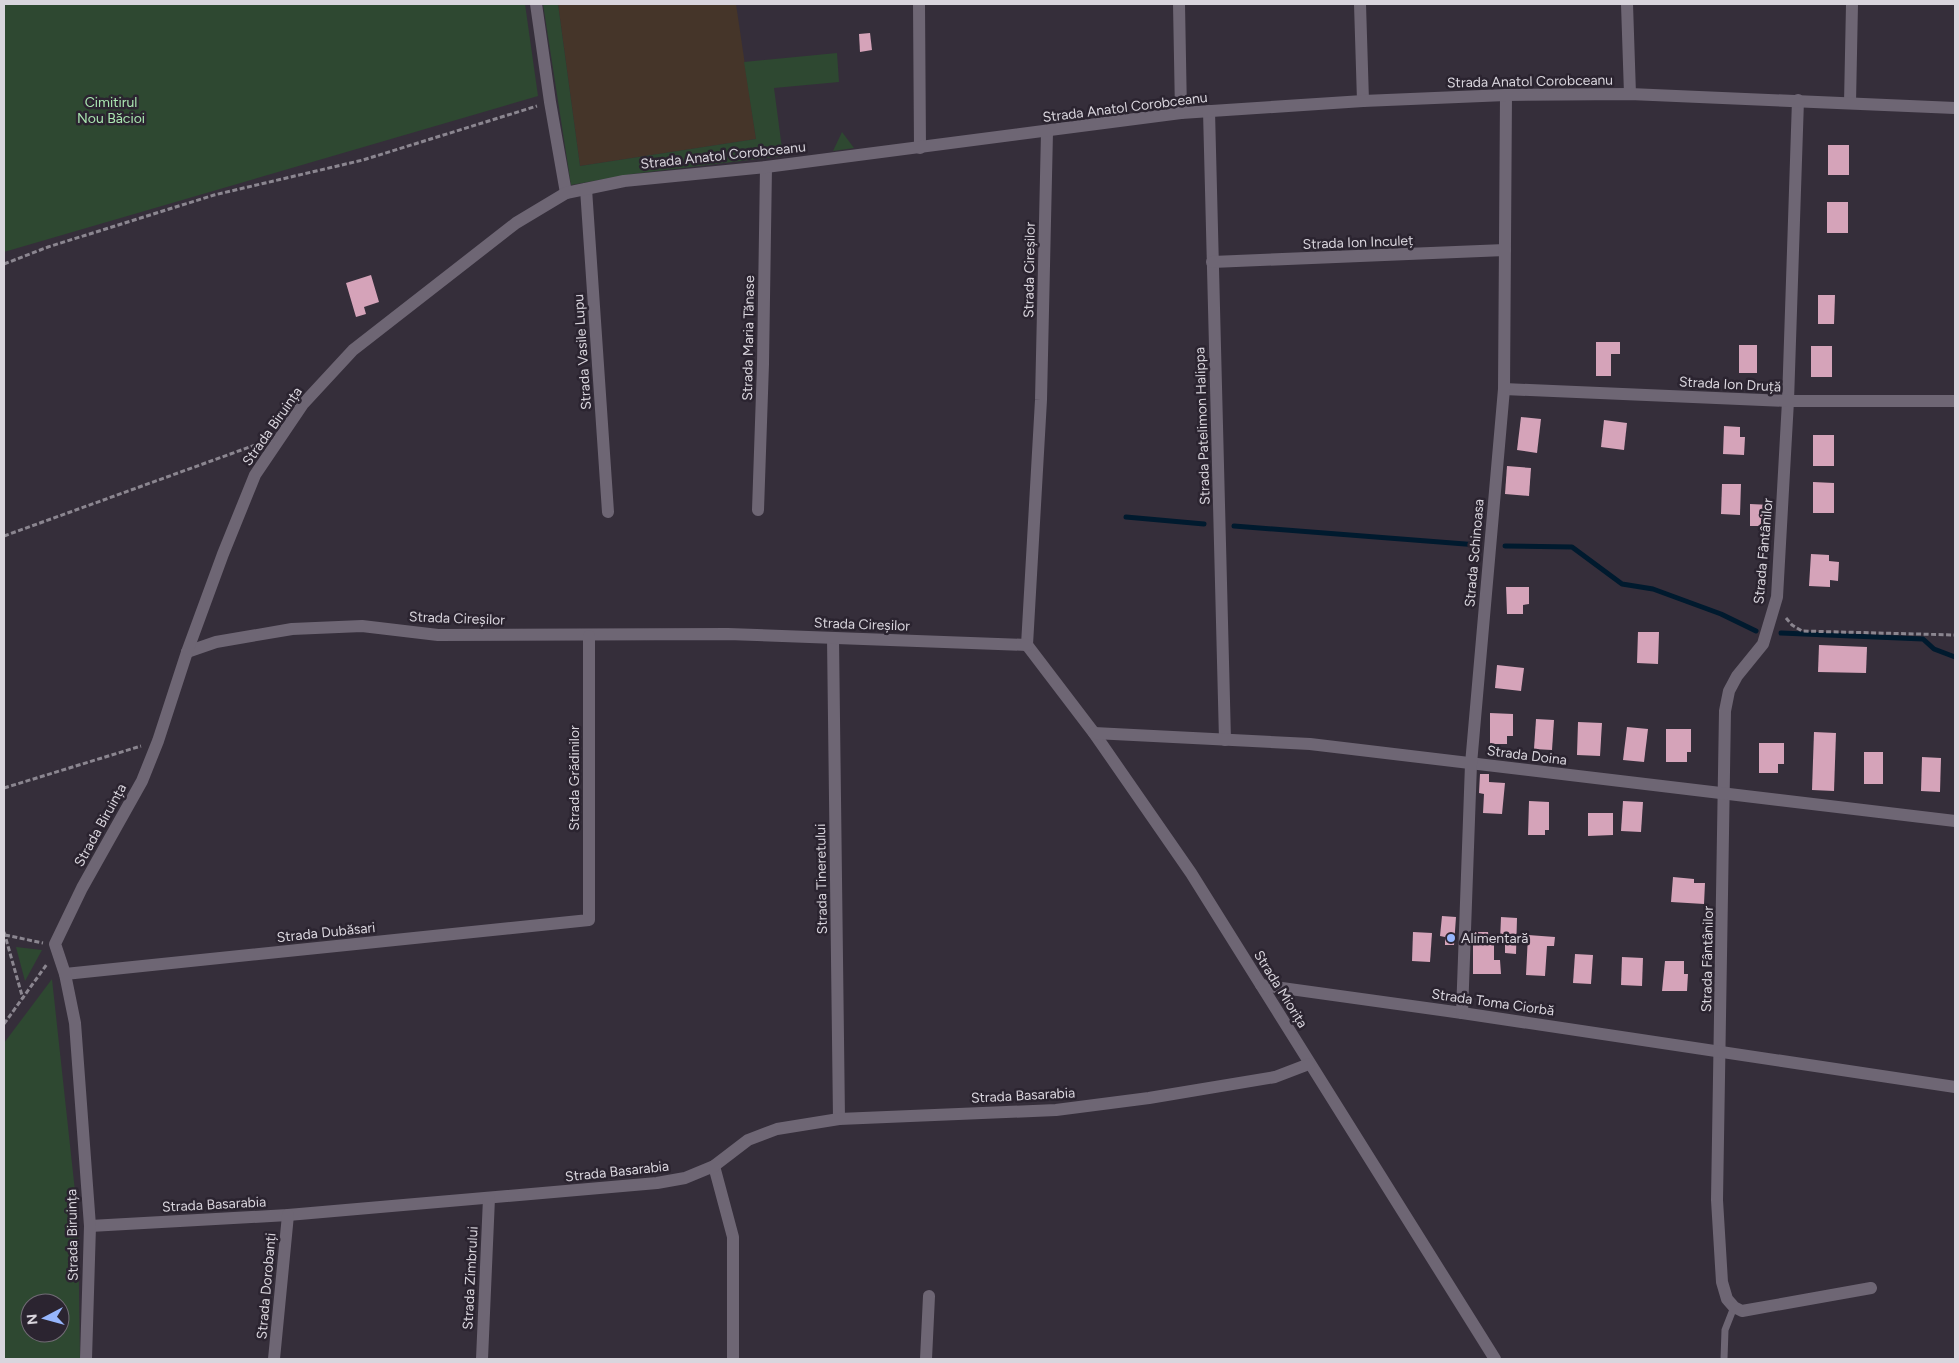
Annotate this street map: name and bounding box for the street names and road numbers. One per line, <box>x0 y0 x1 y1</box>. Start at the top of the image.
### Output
street label: Strada Anatol Corobceanu <box>1447 72 1613 91</box>
street label: Strada Anatol Corobceanu <box>1042 89 1209 126</box>
street label: Strada Anatol Corobceanu <box>640 138 807 173</box>
street label: Strada Cireșilor <box>1020 222 1039 318</box>
street label: Strada Ion Inculeț <box>1302 232 1414 253</box>
street label: Strada Maria Tănase <box>739 275 758 401</box>
street label: Strada Vasile Lupu <box>570 294 595 410</box>
street label: Strada Patelimon Halippa <box>1191 347 1214 505</box>
street label: Strada Ion Druță <box>1678 373 1782 396</box>
street label: Strada Biruința <box>239 384 306 469</box>
street label: Strada Fântânilor <box>1750 497 1777 605</box>
street label: Strada Schinoasa <box>1461 498 1488 608</box>
street label: Strada Cireșilor <box>409 608 506 629</box>
street label: Strada Cireșilor <box>814 614 911 635</box>
street label: Strada Grădinilor <box>566 725 583 831</box>
street label: Strada Doina <box>1486 742 1568 769</box>
street label: Strada Biruința <box>71 781 130 870</box>
street label: Strada Tineretului <box>812 824 831 934</box>
street label: Strada Fântânilor <box>1698 905 1717 1012</box>
street label: Strada Dubăsari <box>276 919 376 946</box>
street label: Strada Miorița <box>1250 947 1311 1031</box>
street label: Strada Toma Ciorbă <box>1431 985 1555 1020</box>
street label: Strada Basarabia <box>970 1084 1076 1107</box>
street label: Strada Basarabia <box>564 1158 670 1185</box>
street label: Strada Biruința <box>63 1189 82 1281</box>
street label: Strada Basarabia <box>161 1193 267 1216</box>
street label: Strada Zimbrului <box>459 1226 482 1330</box>
street label: Strada Dorobanți <box>253 1232 280 1340</box>

